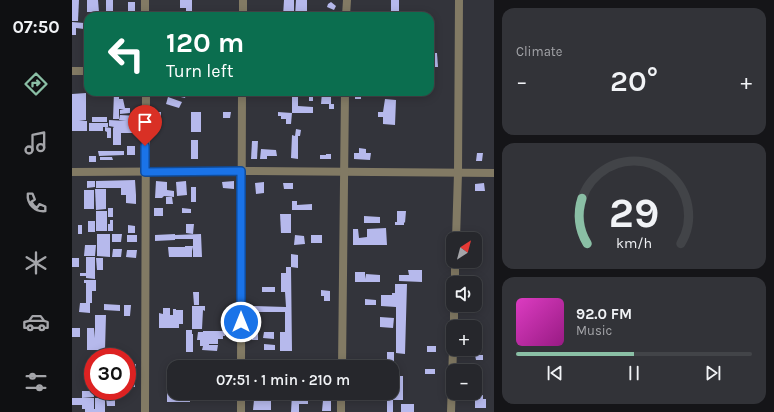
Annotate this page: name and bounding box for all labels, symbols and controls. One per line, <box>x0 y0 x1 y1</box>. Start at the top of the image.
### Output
text: 07:50 <box>12 16 60 38</box>
text: 120 m <box>166 26 244 59</box>
icon: left <box>100 28 152 80</box>
text: Climate <box>516 44 562 59</box>
text: Turn left <box>166 60 234 82</box>
text: 20° <box>610 63 658 99</box>
text: − <box>516 69 528 95</box>
text: + <box>740 69 752 95</box>
icon: directions <box>22 70 50 98</box>
pin <box>128 105 162 146</box>
icon: arrive <box>134 111 156 133</box>
icon: music <box>22 129 50 157</box>
icon: phone <box>22 189 50 217</box>
text: 29 <box>609 189 659 237</box>
north arrow <box>446 232 482 268</box>
map controls <box>446 232 482 400</box>
text: km/h <box>616 235 652 252</box>
icon: climate <box>22 249 50 277</box>
button: sound <box>446 276 482 312</box>
position arrow <box>220 301 262 343</box>
text: 92.0 FM <box>576 305 632 323</box>
icon: car <box>22 308 50 336</box>
button: + <box>446 320 482 356</box>
text: Music <box>576 323 612 338</box>
speed limit sign: 30 <box>84 348 136 400</box>
icon: previous <box>544 362 566 384</box>
icon: pause <box>623 362 645 384</box>
icon: next <box>702 362 724 384</box>
button: − <box>446 364 482 400</box>
icon: filters <box>22 368 50 396</box>
text: 07:51 · 1 min · 210 m <box>216 371 350 389</box>

